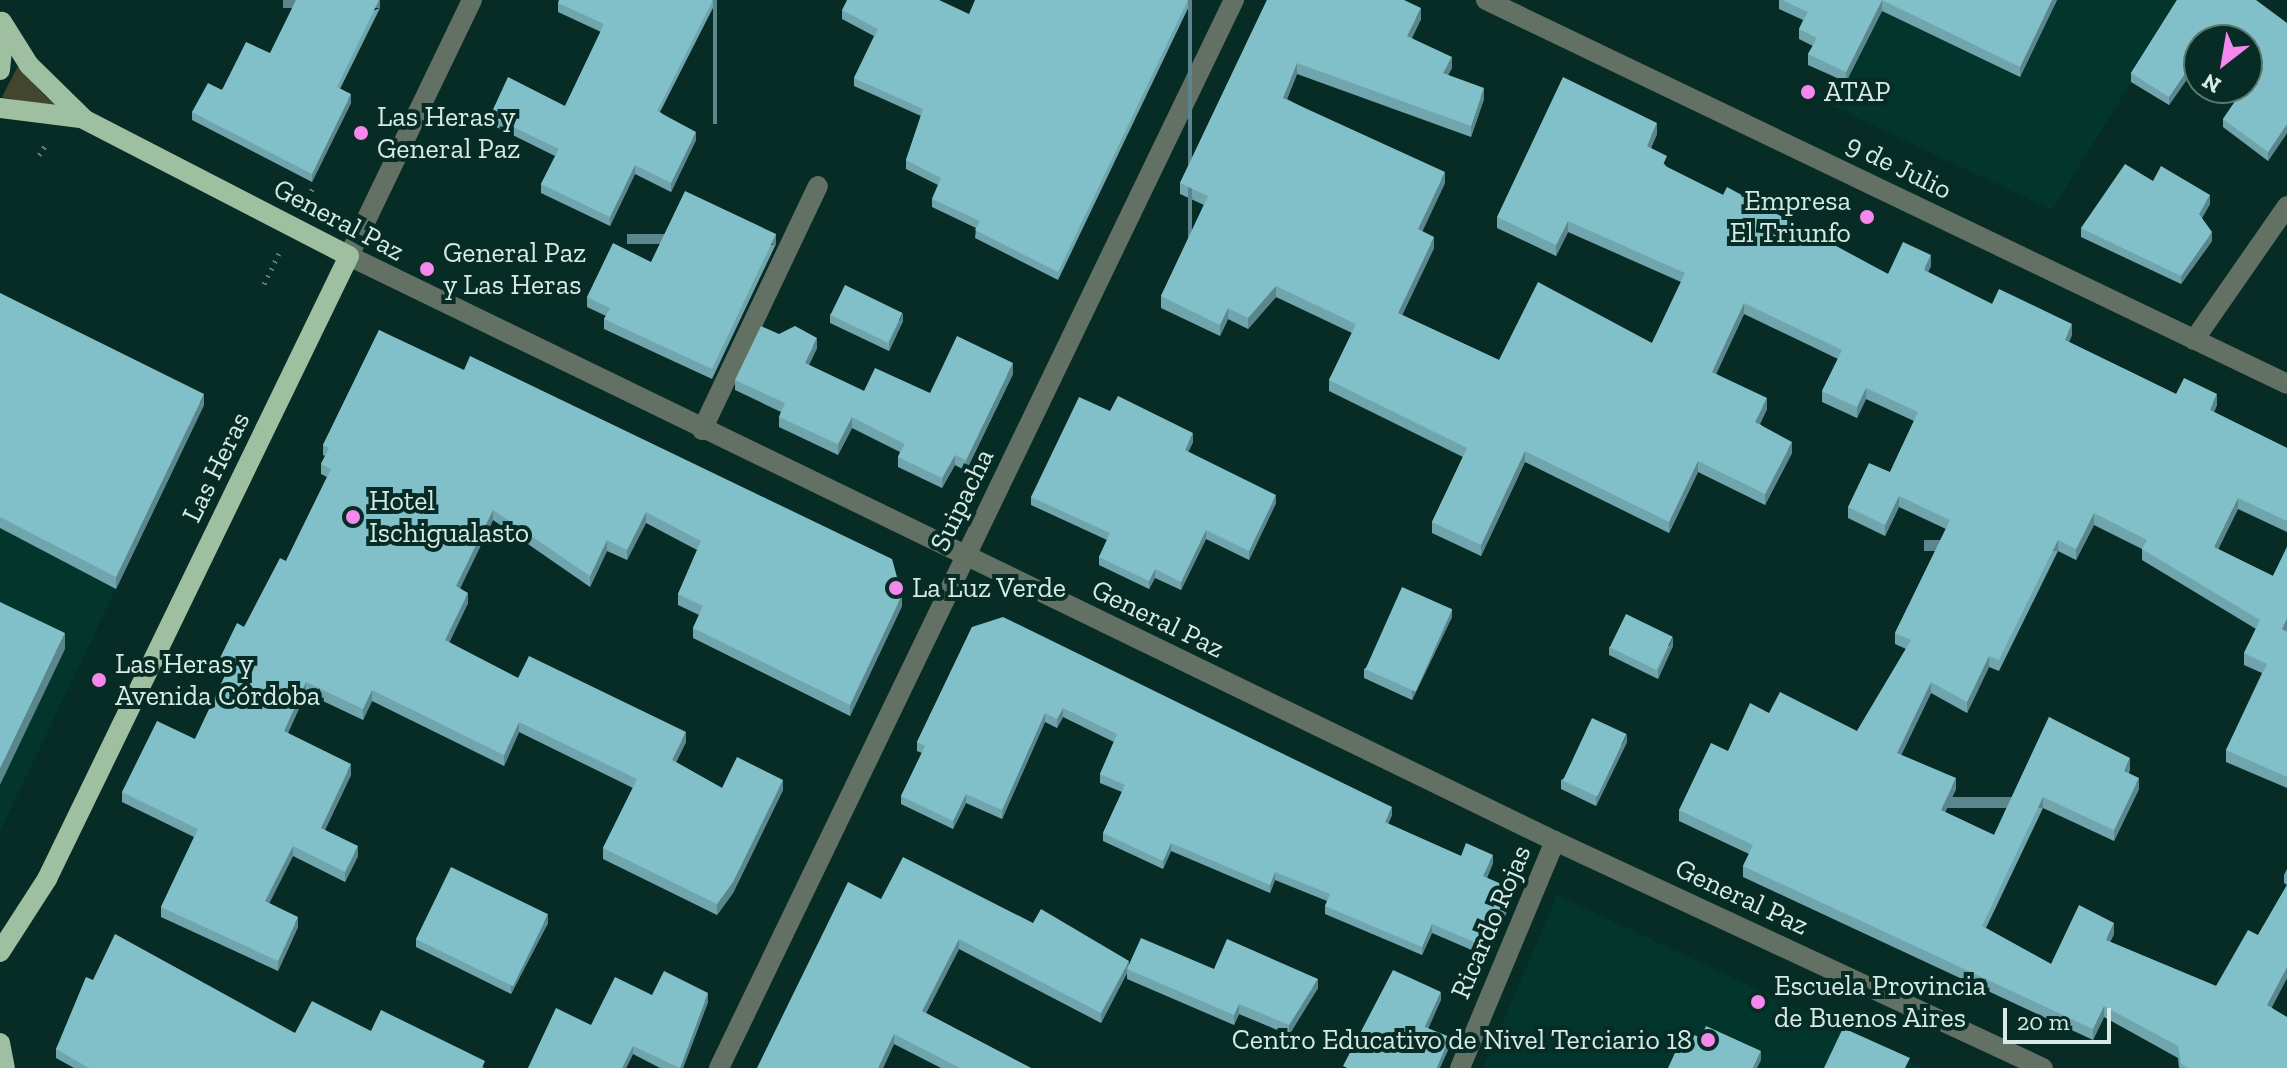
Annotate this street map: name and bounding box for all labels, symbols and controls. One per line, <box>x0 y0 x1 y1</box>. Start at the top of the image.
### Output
north arrow <box>2183 24 2263 104</box>
text: N <box>2197 67 2226 99</box>
place label: ATAP <box>1824 75 1891 109</box>
marker: ATAP <box>1799 83 1817 101</box>
place label: Las Heras y General Paz <box>377 100 520 166</box>
marker: Las Heras y General Paz <box>352 124 370 142</box>
street label: 9 de Julio <box>1841 127 1957 207</box>
street label: General Paz <box>268 172 410 268</box>
place label: Empresa El Triunfo <box>1729 184 1851 250</box>
marker: Empresa El Triunfo <box>1858 208 1876 226</box>
place label: General Paz y Las Heras <box>443 236 586 302</box>
marker: General Paz y Las Heras <box>418 260 436 278</box>
street label: Las Heras <box>175 406 257 528</box>
street label: Suipacha <box>923 443 1001 557</box>
place label: Hotel Ischigualasto <box>369 484 529 550</box>
marker: Hotel Ischigualasto <box>344 508 362 526</box>
place label: La Luz Verde <box>912 571 1067 605</box>
street label: General Paz <box>1086 573 1230 665</box>
marker: La Luz Verde <box>887 579 905 597</box>
place label: Las Heras y Avenida Córdoba <box>115 647 320 713</box>
marker: Las Heras y Avenida Córdoba <box>90 671 108 689</box>
street label: Ricardo Rojas <box>1444 840 1538 1004</box>
street label: General Paz <box>1670 852 1814 942</box>
place label: Escuela Provincia de Buenos Aires <box>1774 969 1986 1035</box>
scale bar <box>2007 992 2115 1042</box>
marker: Escuela Provincia de Buenos Aires <box>1749 993 1767 1011</box>
text: 20 m <box>2017 1007 2069 1036</box>
place label: Centro Educativo de Nivel Terciario 18 <box>1231 1023 1692 1057</box>
marker: Centro Educativo de Nivel Terciario 18 <box>1699 1031 1717 1049</box>

